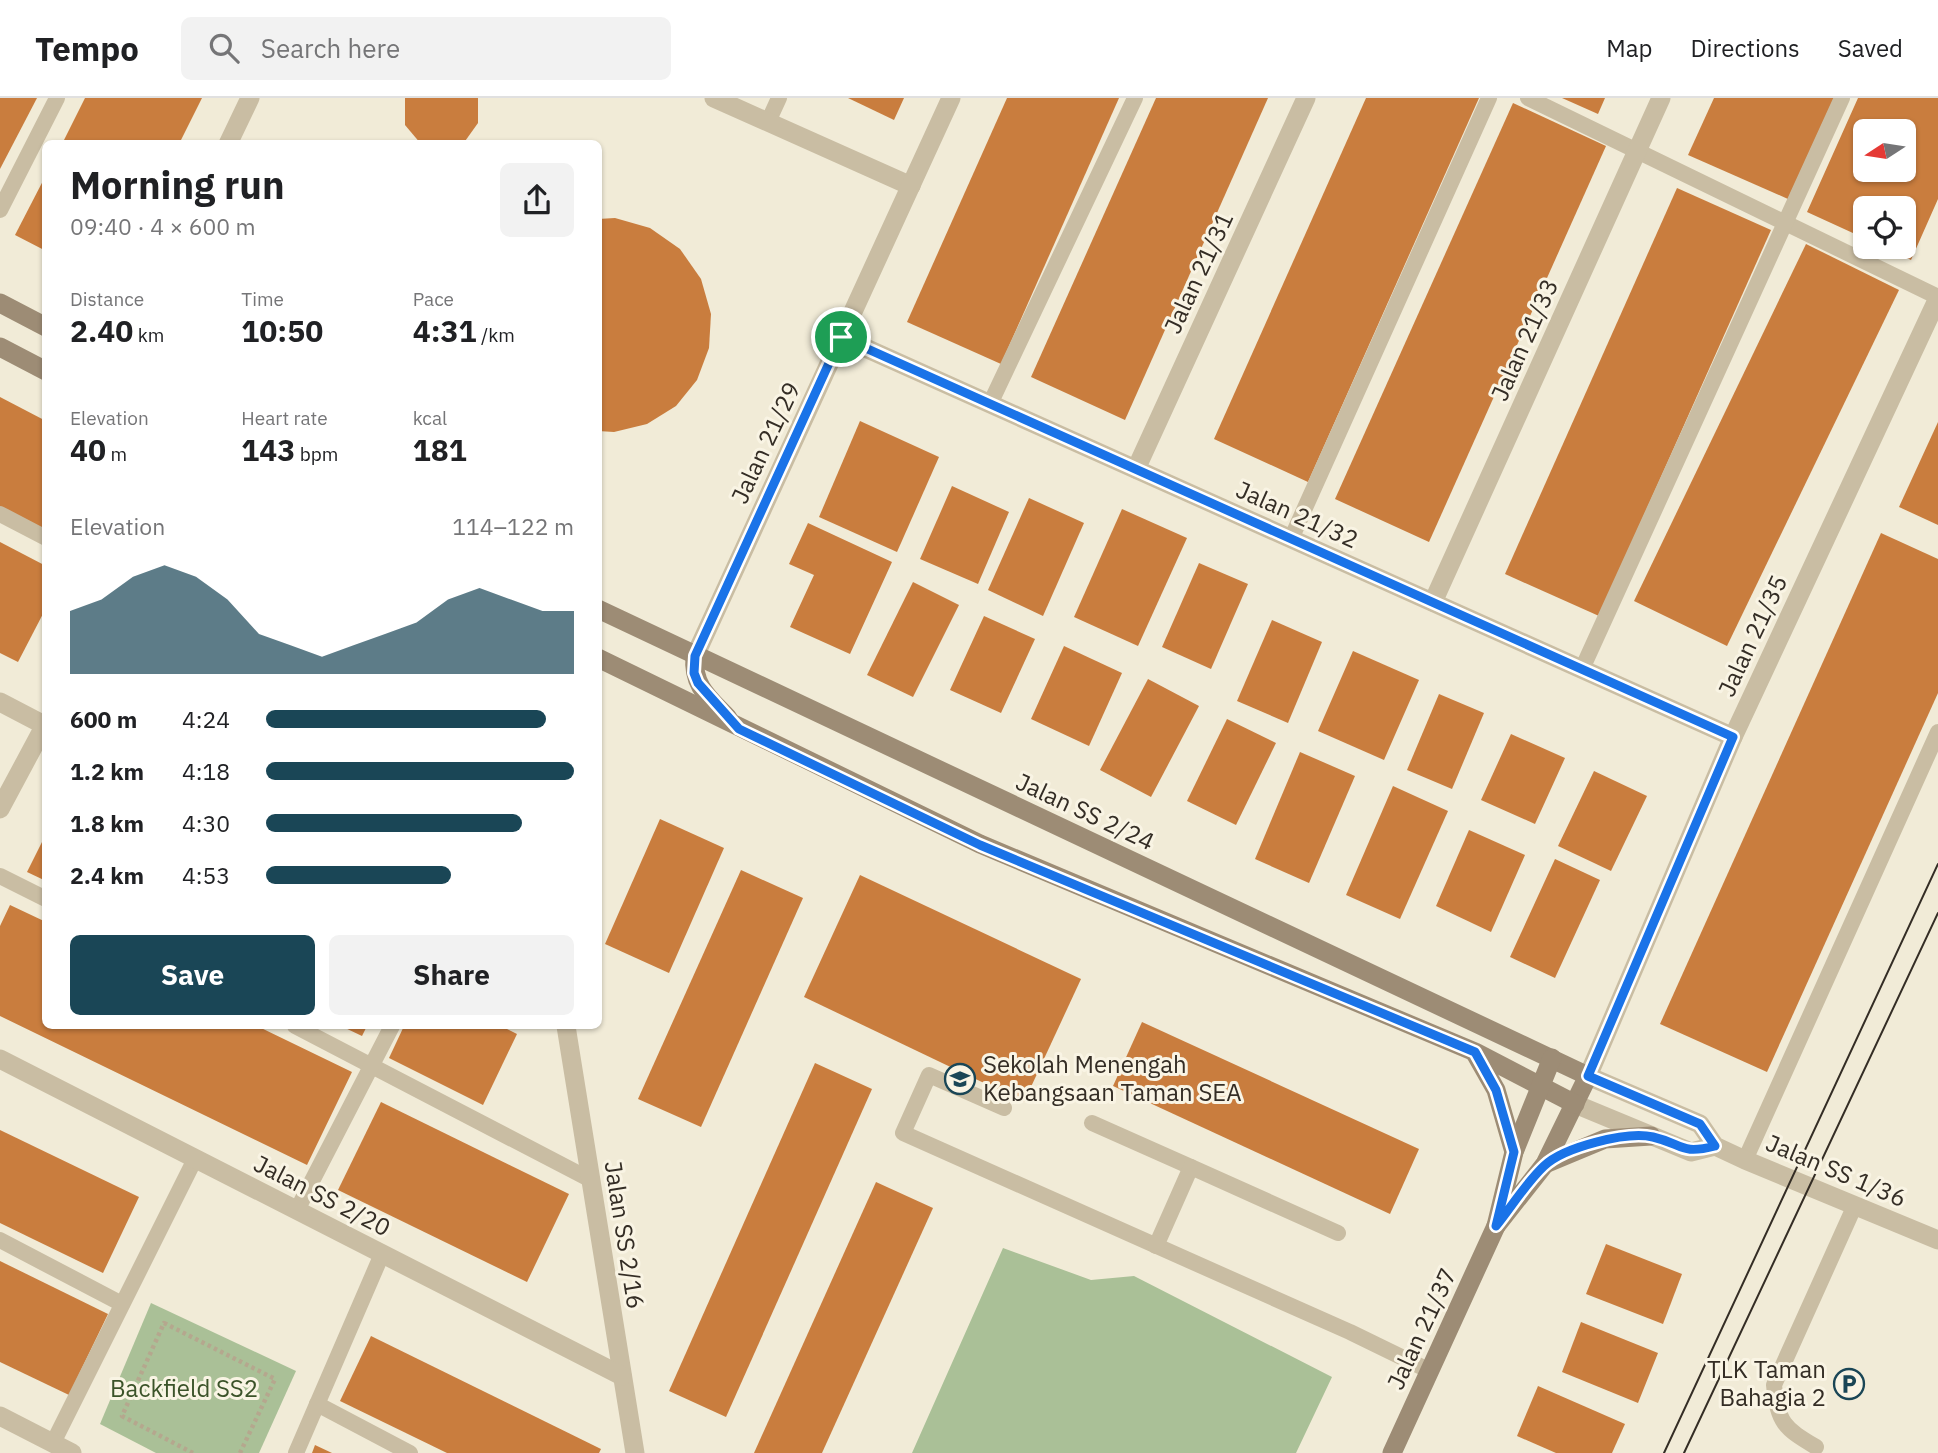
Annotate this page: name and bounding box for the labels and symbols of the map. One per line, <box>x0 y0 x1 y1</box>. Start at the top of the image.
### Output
north arrow <box>1853 119 1916 182</box>
street label: Jalan 21/31 <box>1156 207 1240 338</box>
street label: Jalan 21/33 <box>1483 273 1565 406</box>
pin <box>811 307 871 367</box>
street label: Jalan 21/29 <box>723 377 807 508</box>
street label: Jalan 21/32 <box>1231 473 1364 555</box>
street label: Jalan 21/35 <box>1710 570 1794 701</box>
street label: Jalan SS 2/24 <box>1011 765 1160 857</box>
place label: Sekolah Menengah Kebangsaan Taman SEA <box>983 1048 1242 1108</box>
school or university icon: Sekolah Menengah Kebangsaan Taman SEA <box>943 1062 977 1096</box>
street label: Jalan SS 1/36 <box>1761 1126 1911 1214</box>
street label: Jalan SS 2/20 <box>249 1147 396 1243</box>
street label: Jalan SS 2/16 <box>597 1159 652 1311</box>
street label: Jalan 21/37 <box>1379 1263 1463 1394</box>
place label: TLK Taman Bahagia 2 <box>1707 1353 1826 1413</box>
parking icon: TLK Taman Bahagia 2 <box>1832 1367 1866 1401</box>
park label: Backfield SS2 <box>110 1372 258 1404</box>

